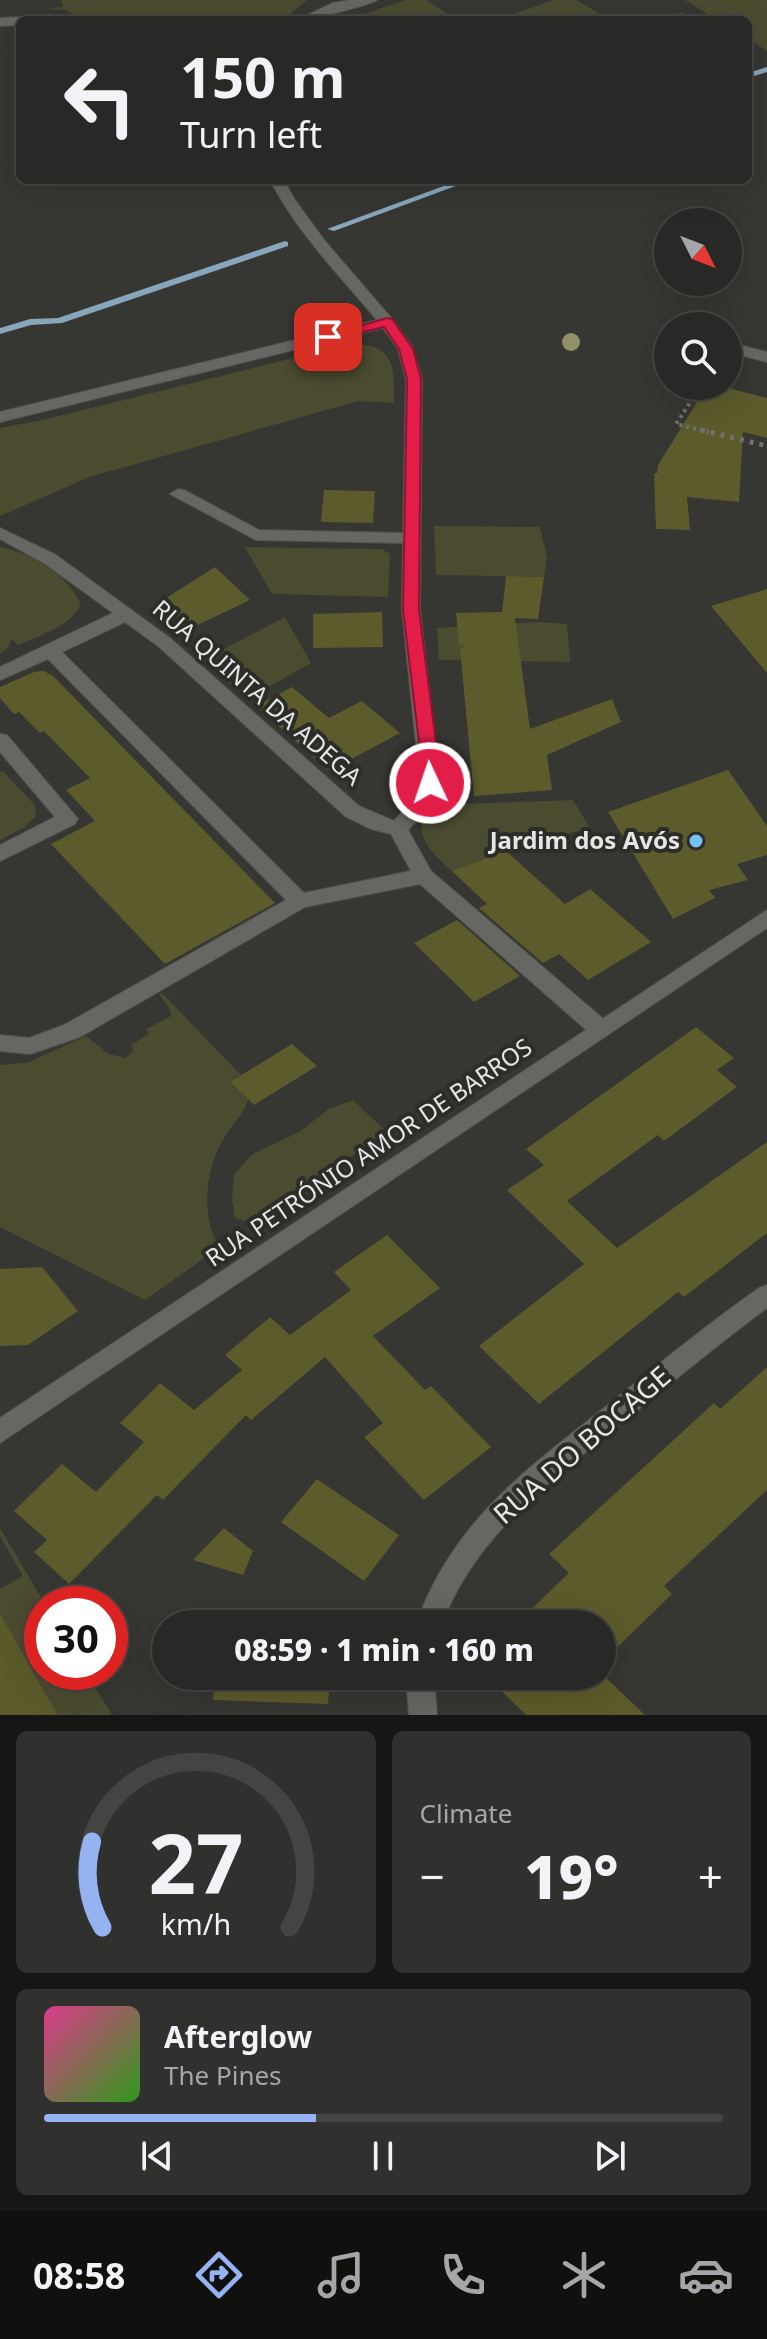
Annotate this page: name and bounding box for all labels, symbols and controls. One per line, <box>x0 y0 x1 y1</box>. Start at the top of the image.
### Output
text: 150 m <box>180 38 345 114</box>
icon: left <box>48 48 152 152</box>
text: Turn left <box>180 110 322 159</box>
north arrow <box>654 208 742 296</box>
map controls <box>654 208 742 400</box>
pin <box>294 303 362 371</box>
button: search <box>654 312 742 400</box>
icon: arrive <box>306 315 350 359</box>
street label: RUA QUINTA DA ADEGA <box>146 592 370 792</box>
position arrow <box>388 741 472 825</box>
place label: Jardim dos Avós <box>488 823 680 856</box>
marker: Jardim dos Avós <box>687 832 705 850</box>
street label: RUA PETRÓNIO AMOR DE BARROS <box>199 1030 538 1274</box>
street label: RUA DO BOCAGE <box>485 1357 678 1532</box>
speed limit sign: 30 <box>24 1586 128 1690</box>
text: 08:59 · 1 min · 160 m <box>234 1629 534 1670</box>
text: Climate <box>420 1795 512 1831</box>
text: 27 <box>148 1805 243 1918</box>
text: 19° <box>524 1835 619 1917</box>
text: − <box>420 1846 445 1906</box>
text: + <box>698 1846 723 1906</box>
text: km/h <box>161 1904 231 1943</box>
text: Afterglow <box>164 2016 312 2057</box>
text: The Pines <box>164 2057 282 2093</box>
icon: previous <box>135 2134 179 2178</box>
icon: pause <box>361 2134 405 2178</box>
icon: next <box>588 2134 632 2178</box>
icon: directions <box>191 2247 247 2303</box>
icon: music <box>313 2247 369 2303</box>
icon: phone <box>435 2247 491 2303</box>
icon: climate <box>556 2247 612 2303</box>
icon: car <box>678 2247 734 2303</box>
text: 08:58 <box>33 2251 125 2300</box>

